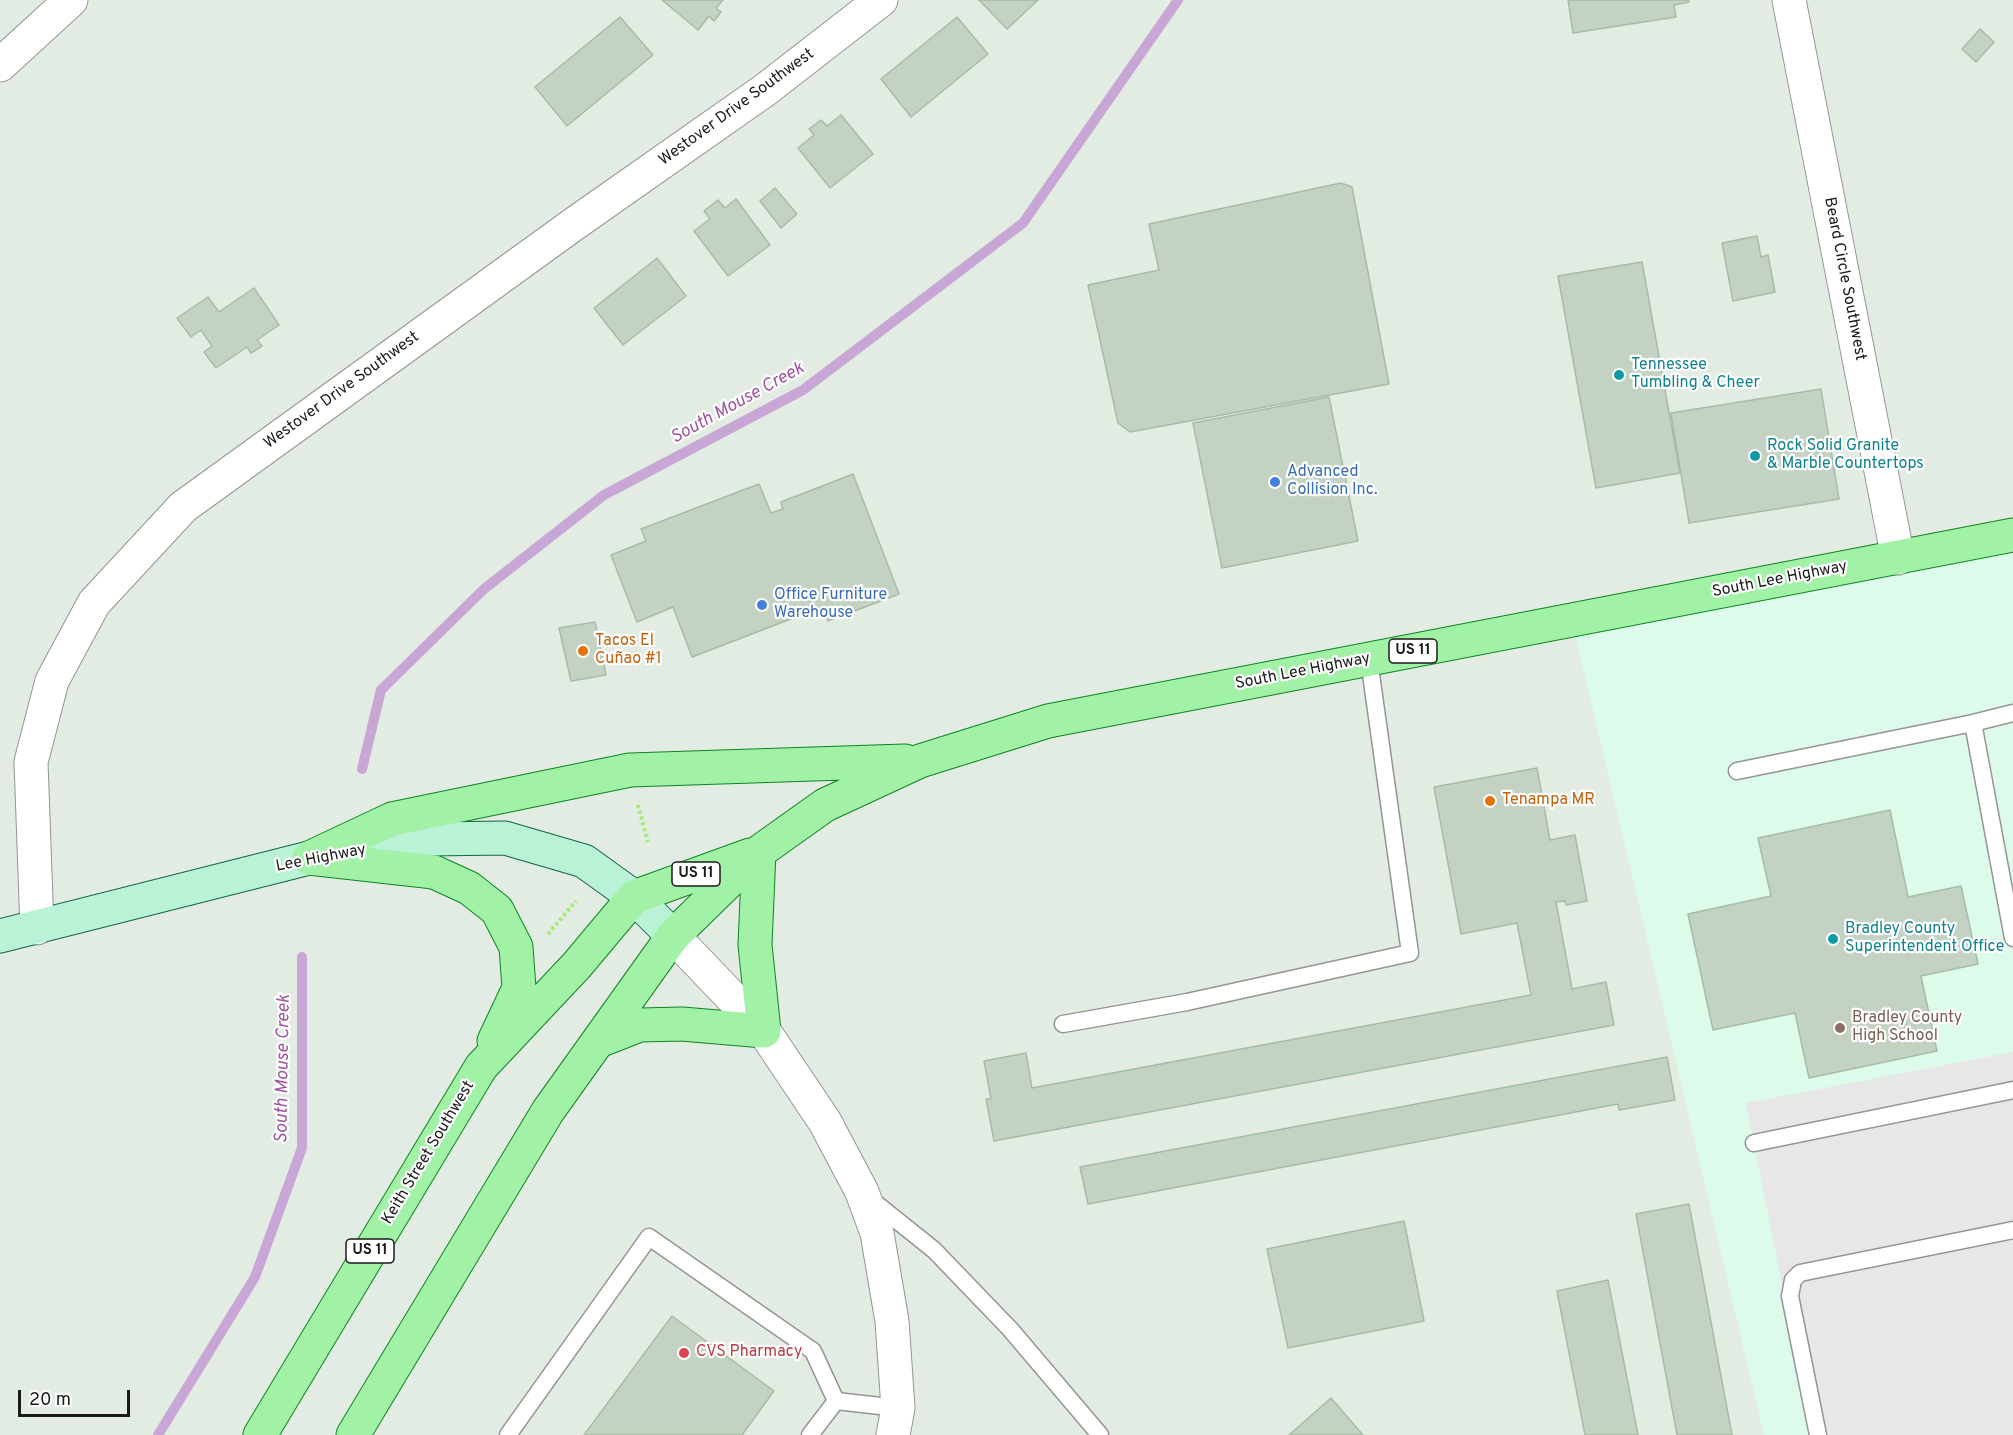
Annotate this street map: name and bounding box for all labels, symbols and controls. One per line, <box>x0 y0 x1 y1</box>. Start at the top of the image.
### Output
street label: Westover Drive Southwest <box>656 45 818 171</box>
street label: Beard Circle Southwest <box>1819 196 1869 362</box>
street label: Westover Drive Southwest <box>261 328 423 454</box>
place label: Tennessee Tumbling & Cheer <box>1631 356 1760 394</box>
water label: South Mouse Creek <box>668 358 808 450</box>
marker: Tennessee Tumbling & Cheer <box>1612 368 1626 382</box>
place label: Rock Solid Granite & Marble Countertops <box>1767 437 1924 475</box>
marker: Rock Solid Granite & Marble Countertops <box>1748 449 1762 463</box>
place label: Advanced Collision Inc. <box>1287 463 1378 501</box>
marker: Advanced Collision Inc. <box>1268 475 1282 489</box>
street label: South Lee Highway <box>1711 557 1849 603</box>
place label: Office Furniture Warehouse <box>774 586 887 624</box>
marker: Office Furniture Warehouse <box>755 598 769 612</box>
place label: Tacos El Cuñao #1 <box>595 632 662 670</box>
road number: US 11 <box>1389 639 1437 663</box>
marker: Tacos El Cuñao #1 <box>576 644 590 658</box>
street label: South Lee Highway <box>1234 649 1372 695</box>
place label: Tenampa MR <box>1502 791 1595 811</box>
marker: Tenampa MR <box>1483 794 1497 808</box>
street label: Lee Highway <box>274 841 368 877</box>
road number: US 11 <box>672 862 720 886</box>
place label: Bradley County Superintendent Office <box>1845 920 2004 958</box>
marker: Bradley County Superintendent Office <box>1826 932 1840 946</box>
water label: South Mouse Creek <box>272 994 296 1144</box>
place label: Bradley County High School <box>1852 1009 1962 1047</box>
marker: Bradley County High School <box>1833 1021 1847 1035</box>
street label: Keith Street Southwest <box>379 1078 479 1228</box>
road number: US 11 <box>346 1239 394 1263</box>
place label: CVS Pharmacy <box>696 1343 802 1363</box>
marker: CVS Pharmacy <box>677 1346 691 1360</box>
scale bar <box>21 1378 134 1416</box>
text: 20 m <box>29 1389 71 1412</box>

